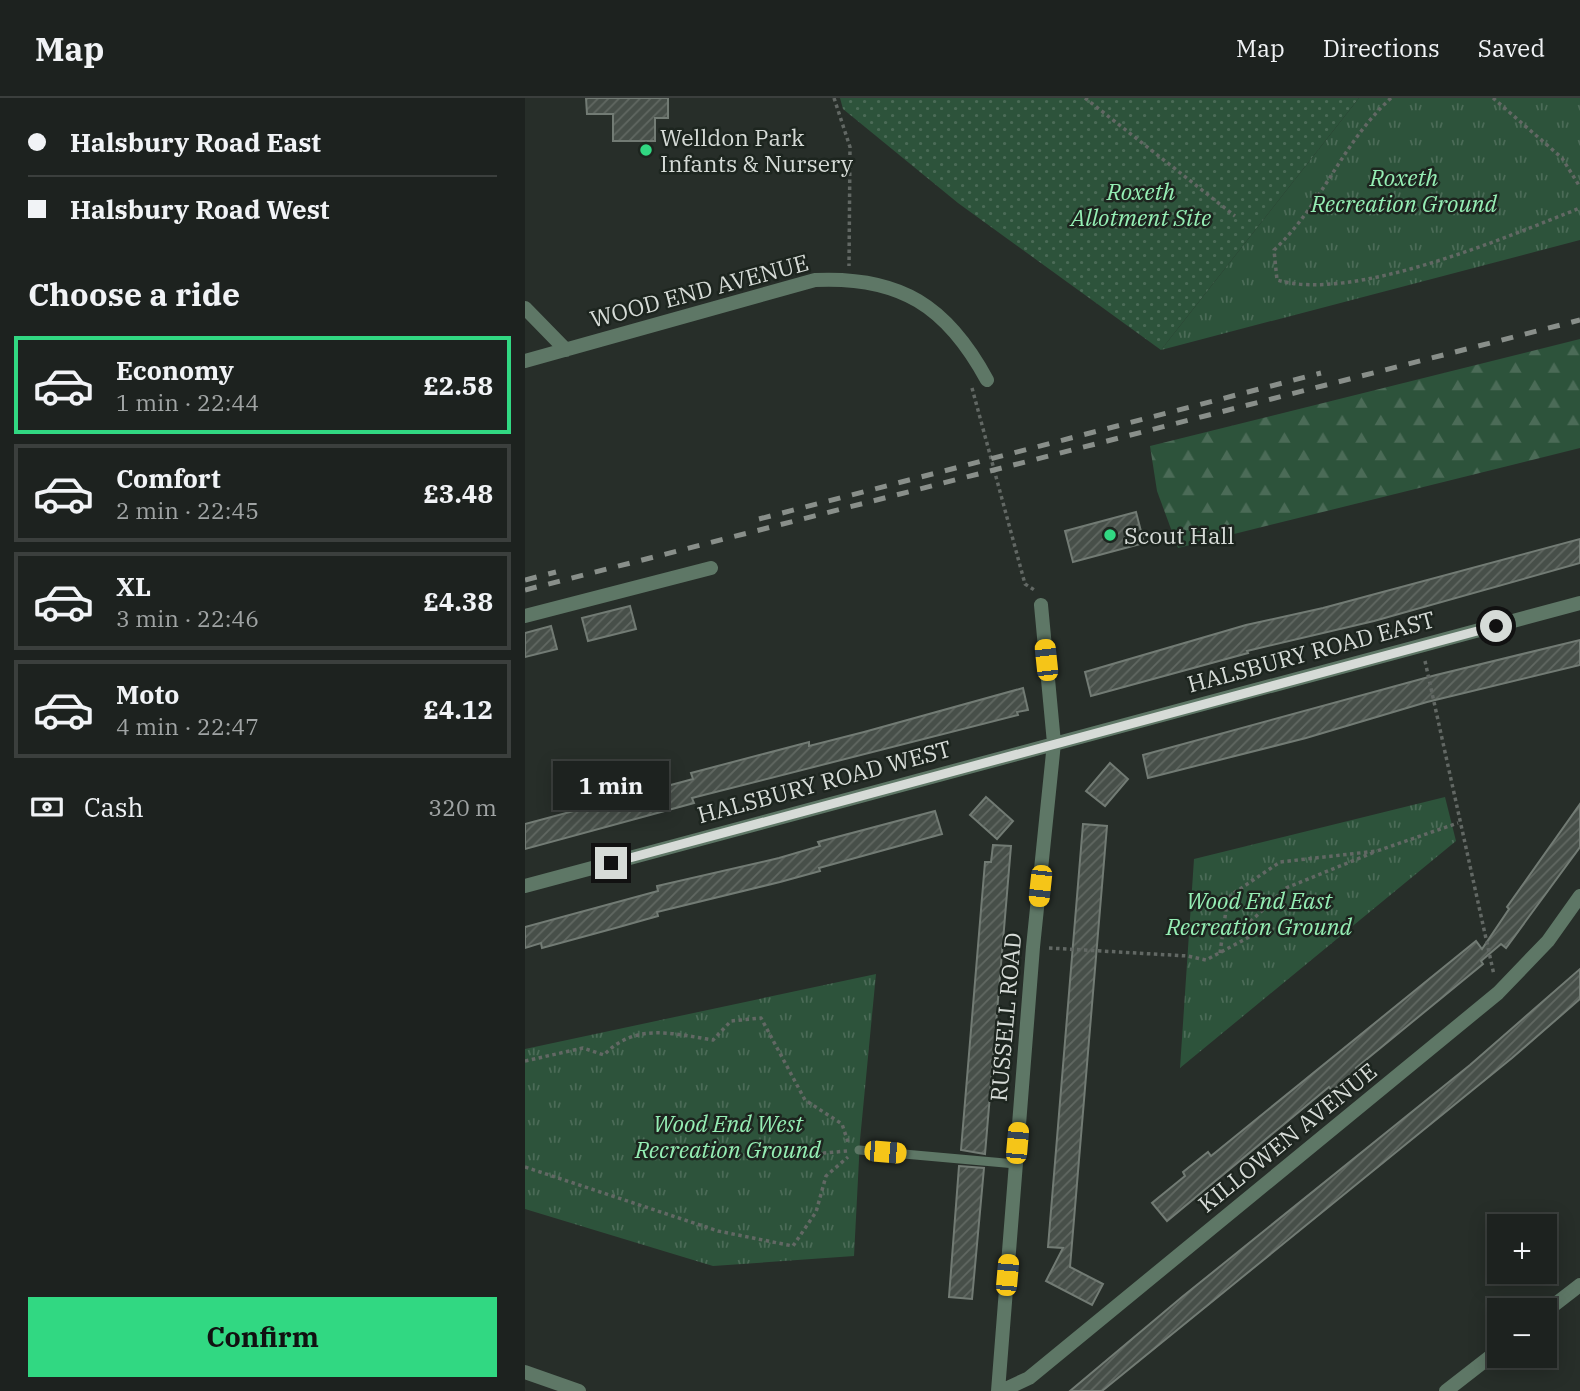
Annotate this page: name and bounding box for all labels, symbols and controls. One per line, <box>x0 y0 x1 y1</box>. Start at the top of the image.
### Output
text: Map <box>35 27 104 70</box>
text: Map <box>1236 32 1285 64</box>
text: Directions <box>1323 32 1440 64</box>
text: Saved <box>1478 32 1545 64</box>
place label: Welldon Park Infants & Nursery <box>660 122 854 178</box>
text: Halsbury Road East <box>70 125 321 159</box>
marker: Welldon Park Infants & Nursery <box>638 142 654 158</box>
park label: Roxeth Recreation Ground <box>1310 162 1498 218</box>
park label: Roxeth Allotment Site <box>1069 176 1211 232</box>
text: Halsbury Road West <box>70 192 329 226</box>
street label: WOOD END AVENUE <box>586 246 812 334</box>
text: Choose a ride <box>28 273 240 315</box>
text: Economy <box>116 353 234 387</box>
icon: car <box>32 354 95 417</box>
text: £2.58 <box>423 368 493 402</box>
text: 1 min · 22:44 <box>116 387 259 417</box>
text: Comfort <box>116 461 221 495</box>
icon: car <box>32 462 95 525</box>
text: £3.48 <box>423 476 493 510</box>
text: 2 min · 22:45 <box>116 495 259 525</box>
place label: Scout Hall <box>1124 520 1234 550</box>
marker: Scout Hall <box>1102 527 1118 543</box>
text: XL <box>116 569 151 603</box>
icon: car <box>32 570 95 633</box>
text: £4.38 <box>423 584 493 618</box>
text: 3 min · 22:46 <box>116 603 259 633</box>
street label: HALSBURY ROAD EAST <box>1184 603 1438 699</box>
route start <box>1480 610 1512 642</box>
car <box>1034 638 1059 682</box>
text: Moto <box>116 677 179 711</box>
icon: car <box>32 678 95 741</box>
text: £4.12 <box>423 692 493 726</box>
text: 4 min · 22:47 <box>116 711 259 741</box>
street label: HALSBURY ROAD WEST <box>694 733 954 829</box>
callout: 1 min <box>553 762 669 810</box>
text: 1 min <box>579 770 643 800</box>
icon: cash <box>28 788 66 826</box>
text: Cash <box>84 790 144 824</box>
text: 320 m <box>428 792 497 822</box>
route end <box>595 847 627 879</box>
car <box>1028 864 1053 908</box>
park label: Wood End East Recreation Ground <box>1165 885 1353 941</box>
street label: RUSSELL ROAD <box>983 931 1027 1103</box>
street label: KILLOWEN AVENUE <box>1191 1056 1383 1218</box>
park label: Wood End West Recreation Ground <box>634 1108 822 1164</box>
car <box>1005 1121 1030 1165</box>
car <box>864 1140 907 1164</box>
map controls <box>1487 1214 1557 1368</box>
button: + <box>1487 1214 1557 1284</box>
car <box>995 1253 1020 1297</box>
button: Confirm <box>28 1297 497 1377</box>
button: − <box>1487 1298 1557 1368</box>

